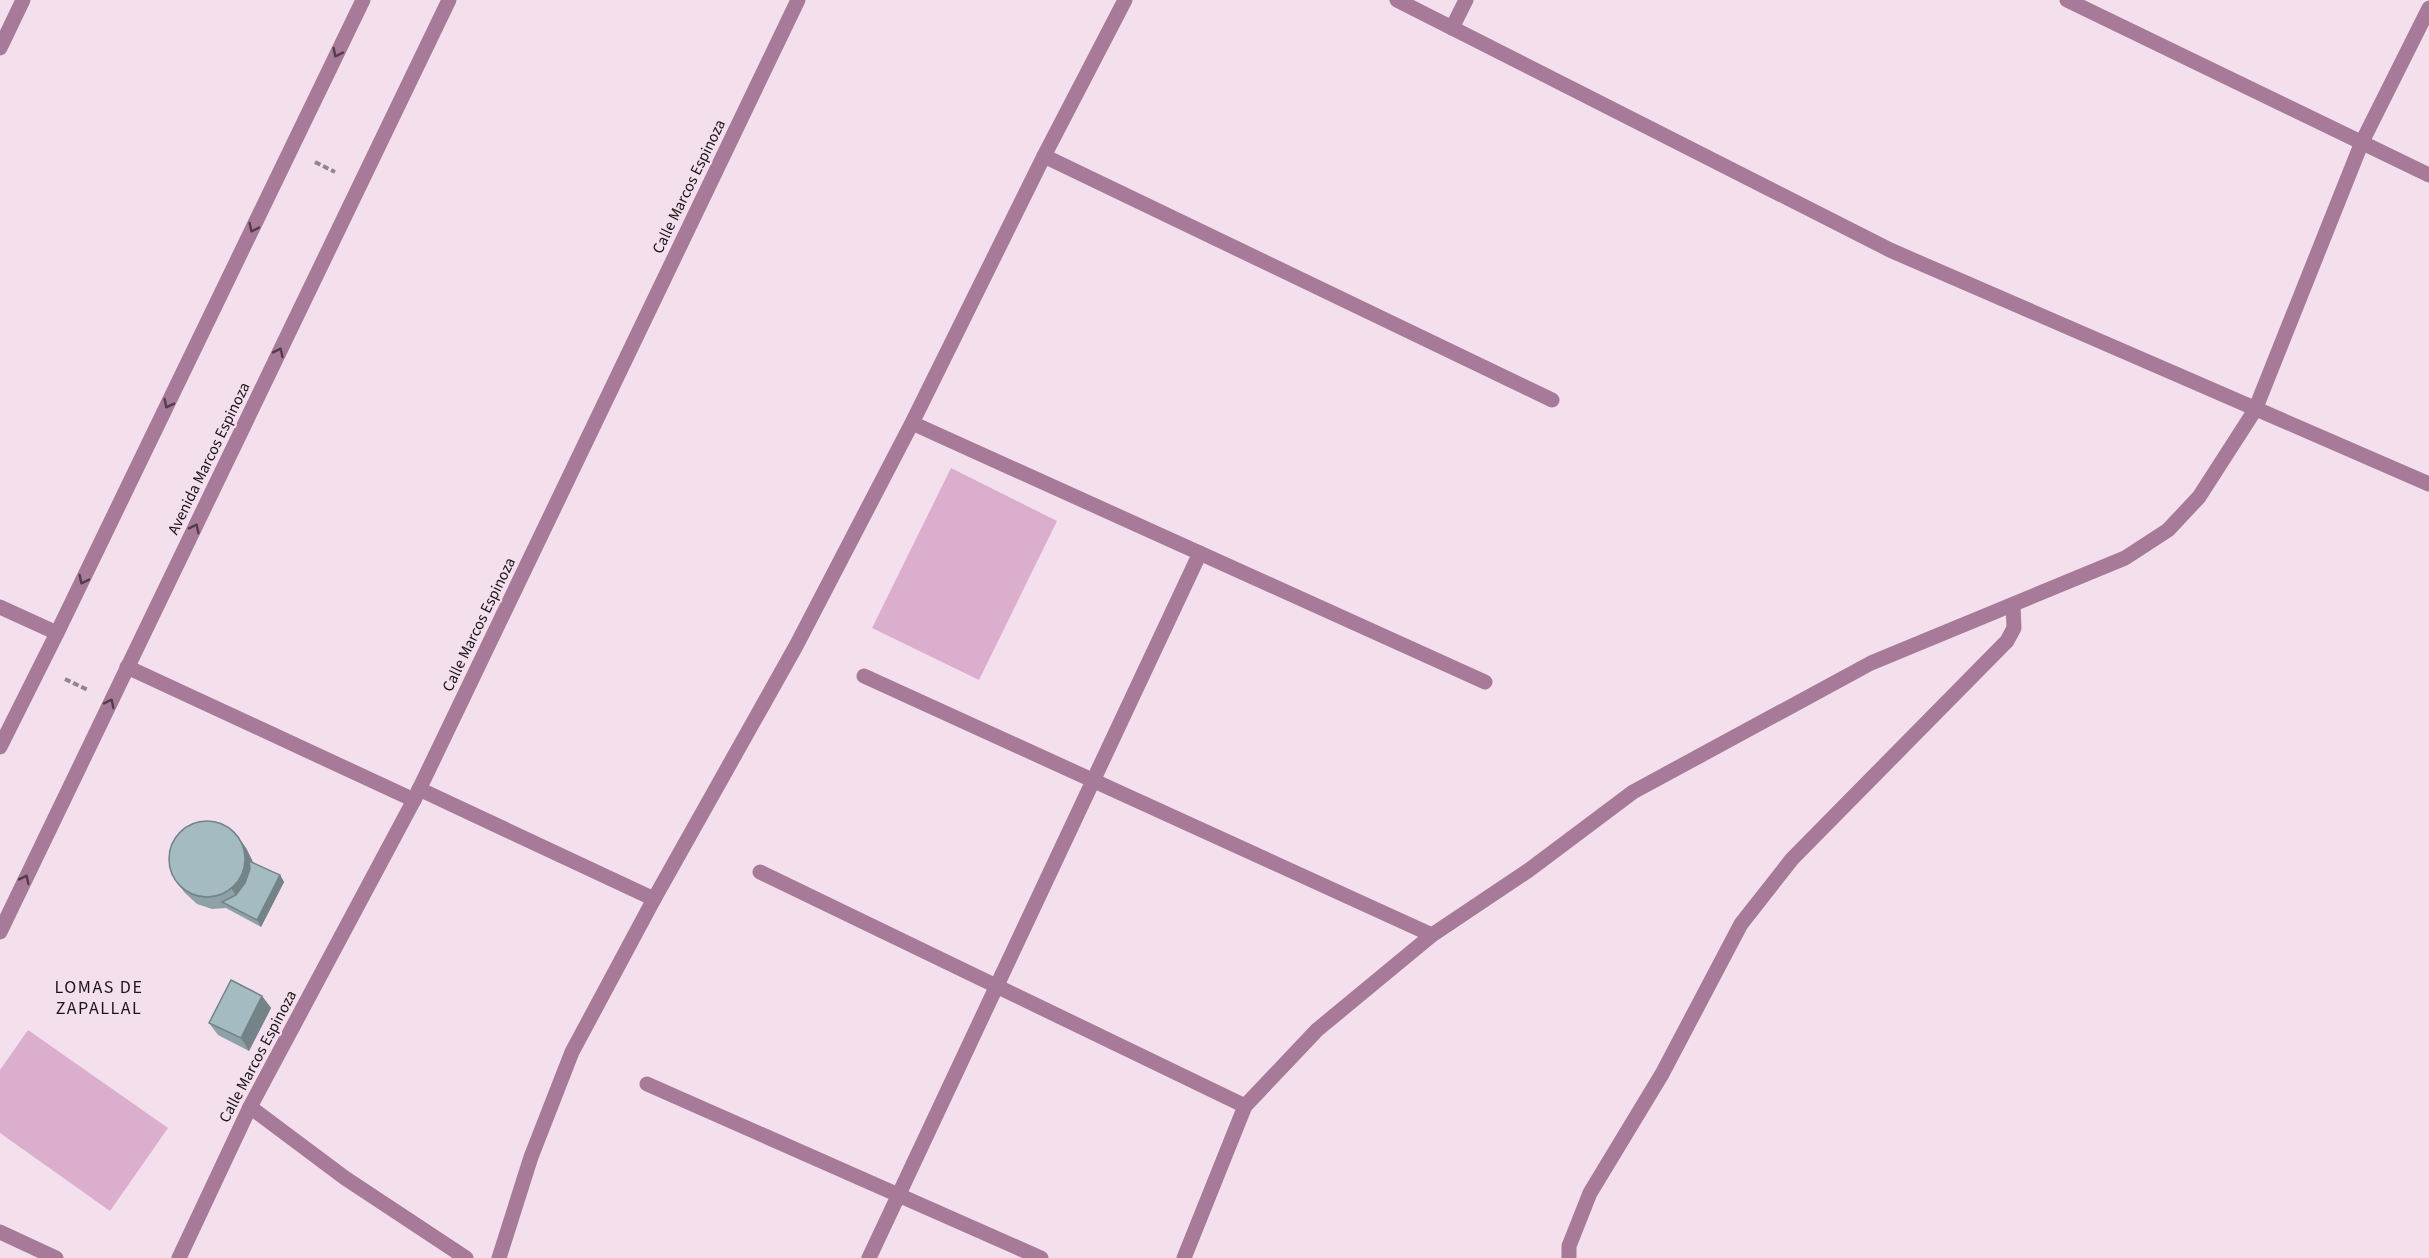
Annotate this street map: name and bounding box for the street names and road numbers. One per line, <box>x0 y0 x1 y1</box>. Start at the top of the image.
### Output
street label: Calle Marcos Espinoza <box>647 116 731 257</box>
street label: Avenida Marcos Espinoza <box>162 379 255 538</box>
street label: Calle Marcos Espinoza <box>437 554 521 695</box>
street label: Calle Marcos Espinoza <box>214 986 302 1126</box>

